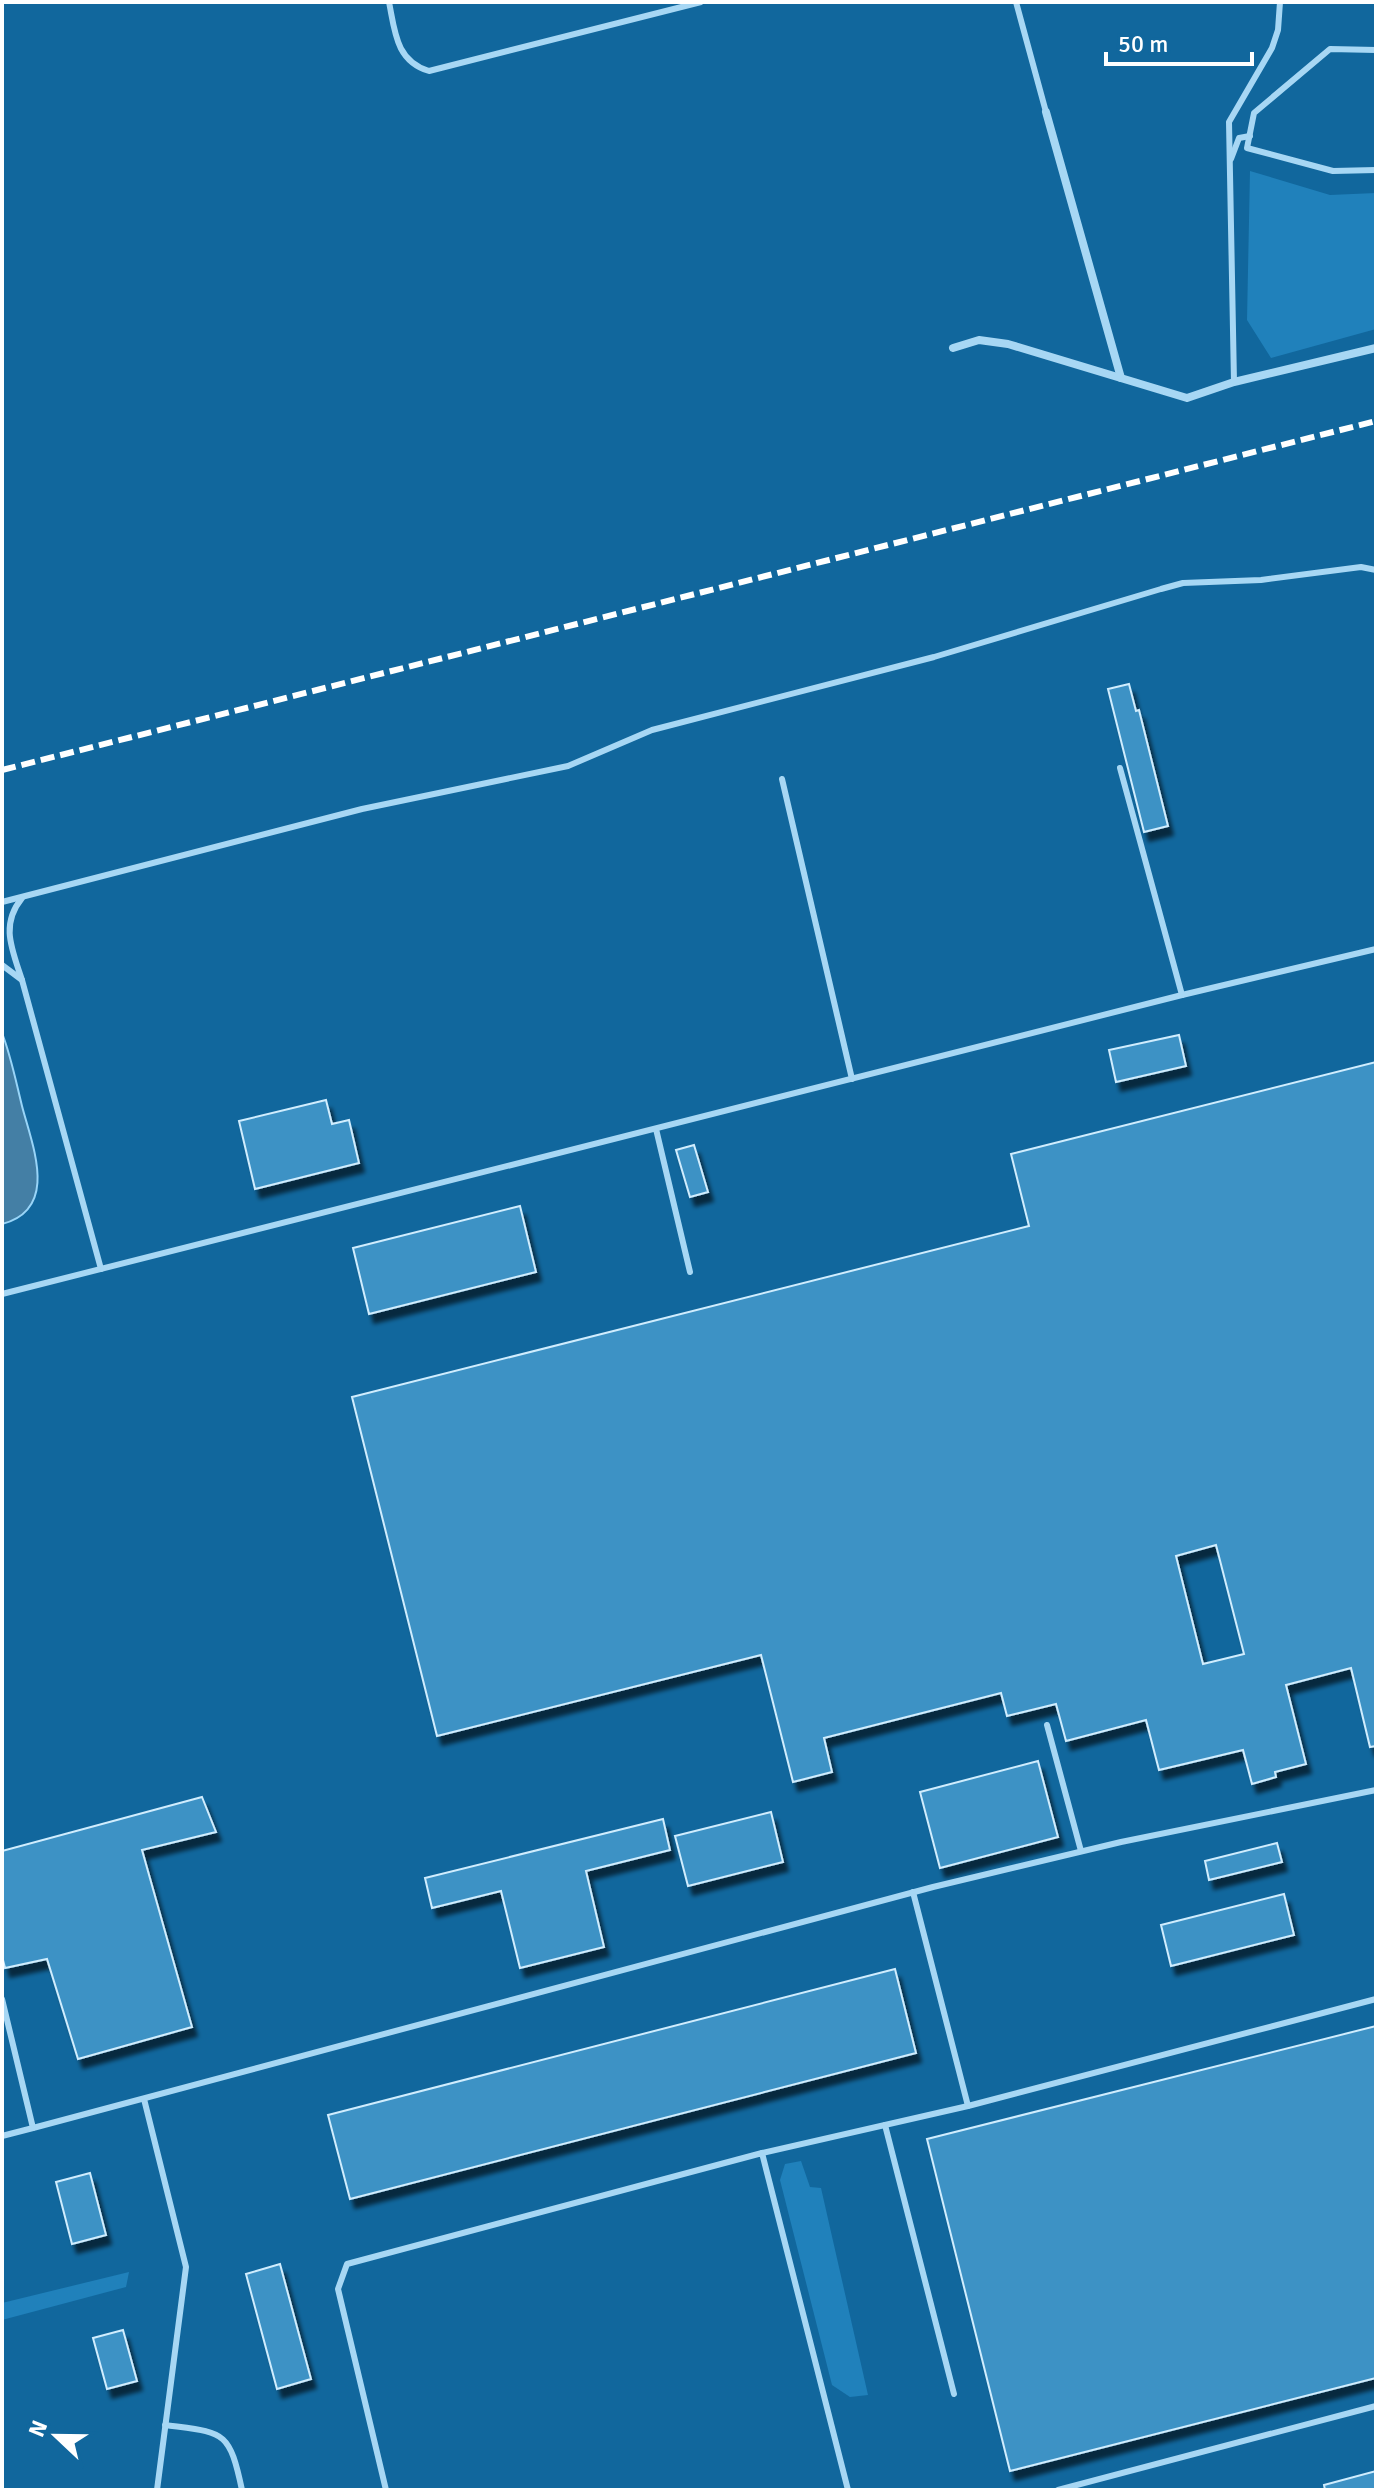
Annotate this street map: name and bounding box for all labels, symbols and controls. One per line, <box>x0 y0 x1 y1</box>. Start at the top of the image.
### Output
scale bar <box>1106 16 1252 66</box>
text: 50 m <box>1118 29 1168 59</box>
north arrow <box>16 2396 96 2476</box>
text: N <box>23 2417 53 2441</box>

